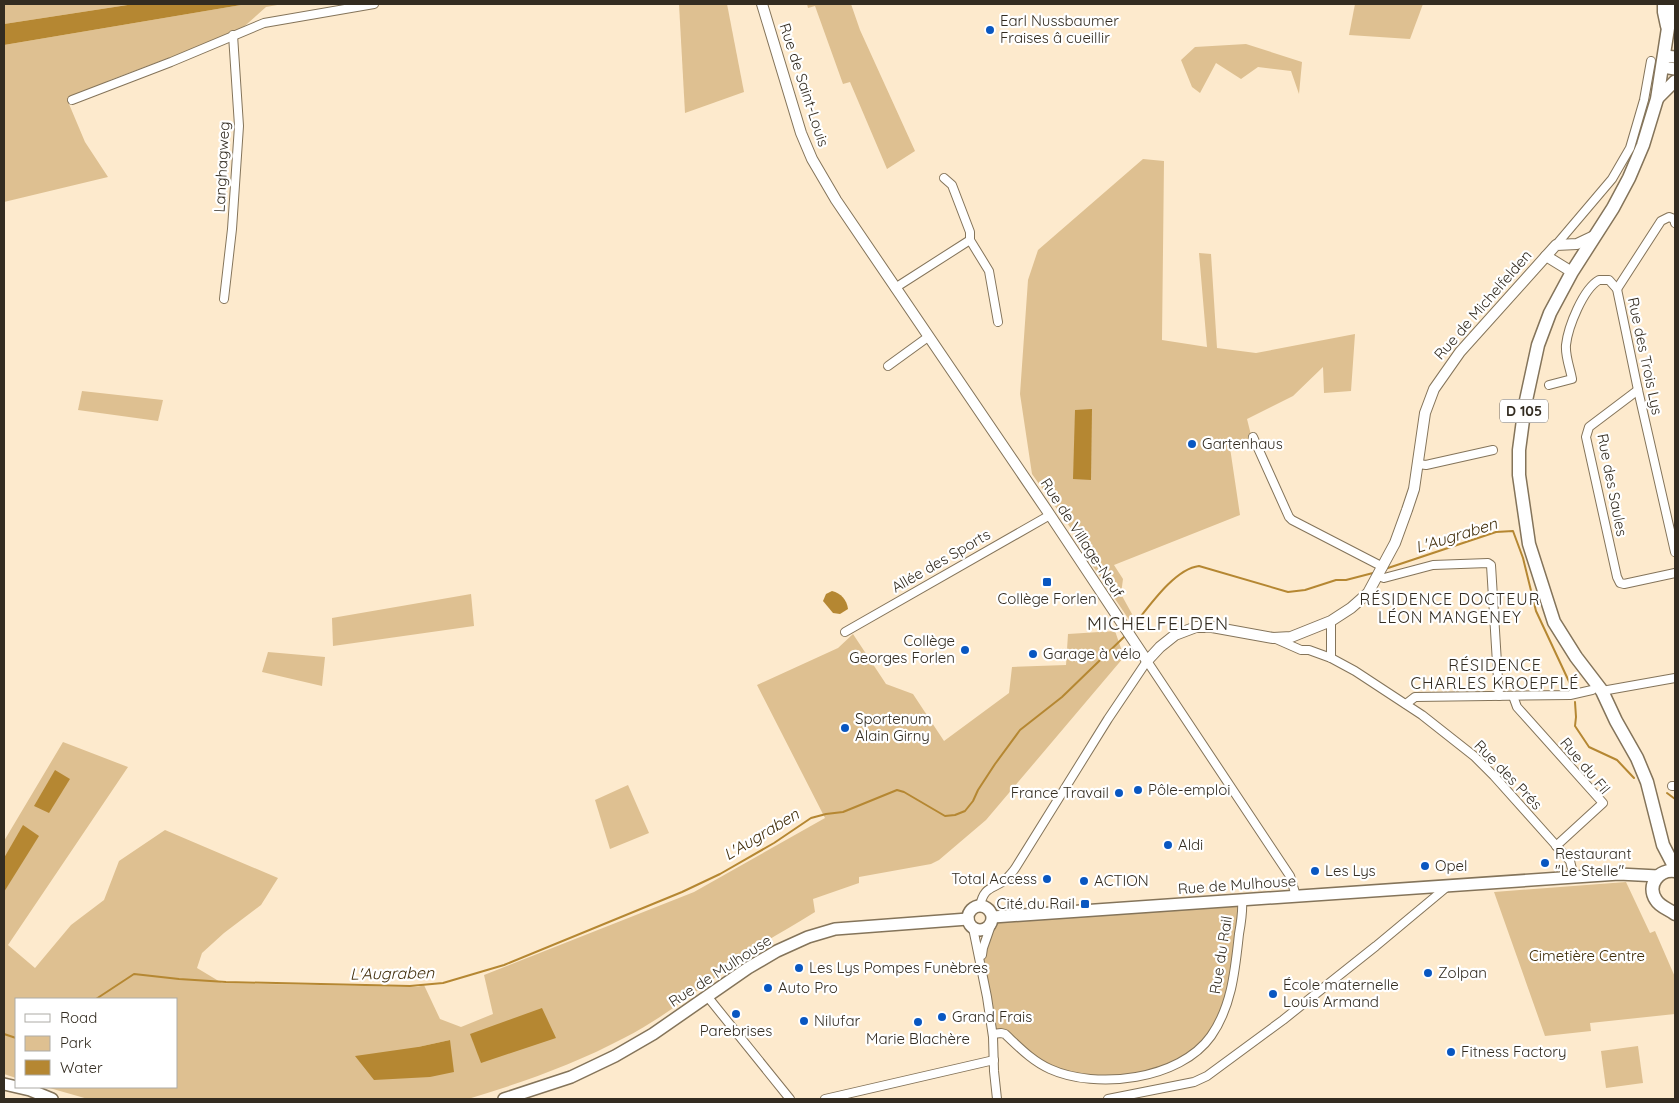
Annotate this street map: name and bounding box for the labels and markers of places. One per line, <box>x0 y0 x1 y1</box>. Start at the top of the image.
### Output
place label: Earl Nussbaumer Fraises â cueillir <box>1000 11 1119 47</box>
marker: Earl Nussbaumer Fraises â cueillir <box>984 24 996 36</box>
place label: Gartenhaus <box>1202 434 1283 453</box>
marker: Gartenhaus <box>1186 438 1198 450</box>
marker: Collège Forlen <box>1041 576 1053 588</box>
place label: Collège Forlen <box>997 589 1097 608</box>
place label: Collège Georges Forlen <box>849 631 955 667</box>
marker: Collège Georges Forlen <box>959 644 971 656</box>
place label: Garage à vélo <box>1043 644 1141 663</box>
marker: Garage à vélo <box>1027 648 1039 660</box>
place label: Sportenum Alain Girny <box>855 709 932 745</box>
marker: Sportenum Alain Girny <box>839 722 851 734</box>
place label: Pôle-emploi <box>1148 780 1230 799</box>
place label: France Travail <box>1011 783 1109 802</box>
marker: Pôle-emploi <box>1132 784 1144 796</box>
marker: France Travail <box>1113 787 1125 799</box>
place label: Aldi <box>1178 835 1203 854</box>
marker: Aldi <box>1162 839 1174 851</box>
place label: Restaurant "Le Stelle" <box>1555 844 1632 880</box>
place label: Opel <box>1435 856 1468 875</box>
marker: Restaurant "Le Stelle" <box>1539 857 1551 869</box>
marker: Opel <box>1419 860 1431 872</box>
place label: Les Lys <box>1325 861 1376 880</box>
marker: Les Lys <box>1309 865 1321 877</box>
place label: Total Access <box>951 869 1037 888</box>
place label: ACTION <box>1094 871 1149 890</box>
marker: Total Access <box>1041 873 1053 885</box>
marker: ACTION <box>1078 875 1090 887</box>
place label: Cité du Rail <box>997 894 1075 913</box>
marker: Cité du Rail <box>1079 898 1091 910</box>
place label: Les Lys Pompes Funèbres <box>809 958 988 977</box>
marker: Les Lys Pompes Funèbres <box>793 962 805 974</box>
place label: Zolpan <box>1438 963 1487 982</box>
marker: Zolpan <box>1422 967 1434 979</box>
place label: École maternelle Louis Armand <box>1283 975 1399 1011</box>
place label: Auto Pro <box>778 978 838 997</box>
marker: Auto Pro <box>762 982 774 994</box>
marker: École maternelle Louis Armand <box>1267 988 1279 1000</box>
place label: Grand Frais <box>952 1007 1032 1026</box>
marker: Parebrises <box>730 1008 742 1020</box>
place label: Nilufar <box>814 1011 861 1030</box>
marker: Grand Frais <box>936 1011 948 1023</box>
marker: Nilufar <box>798 1015 810 1027</box>
marker: Marie Blachère <box>912 1016 924 1028</box>
place label: Parebrises <box>700 1021 772 1040</box>
place label: Marie Blachère <box>866 1029 970 1048</box>
place label: Fitness Factory <box>1461 1042 1567 1061</box>
marker: Fitness Factory <box>1445 1046 1457 1058</box>

